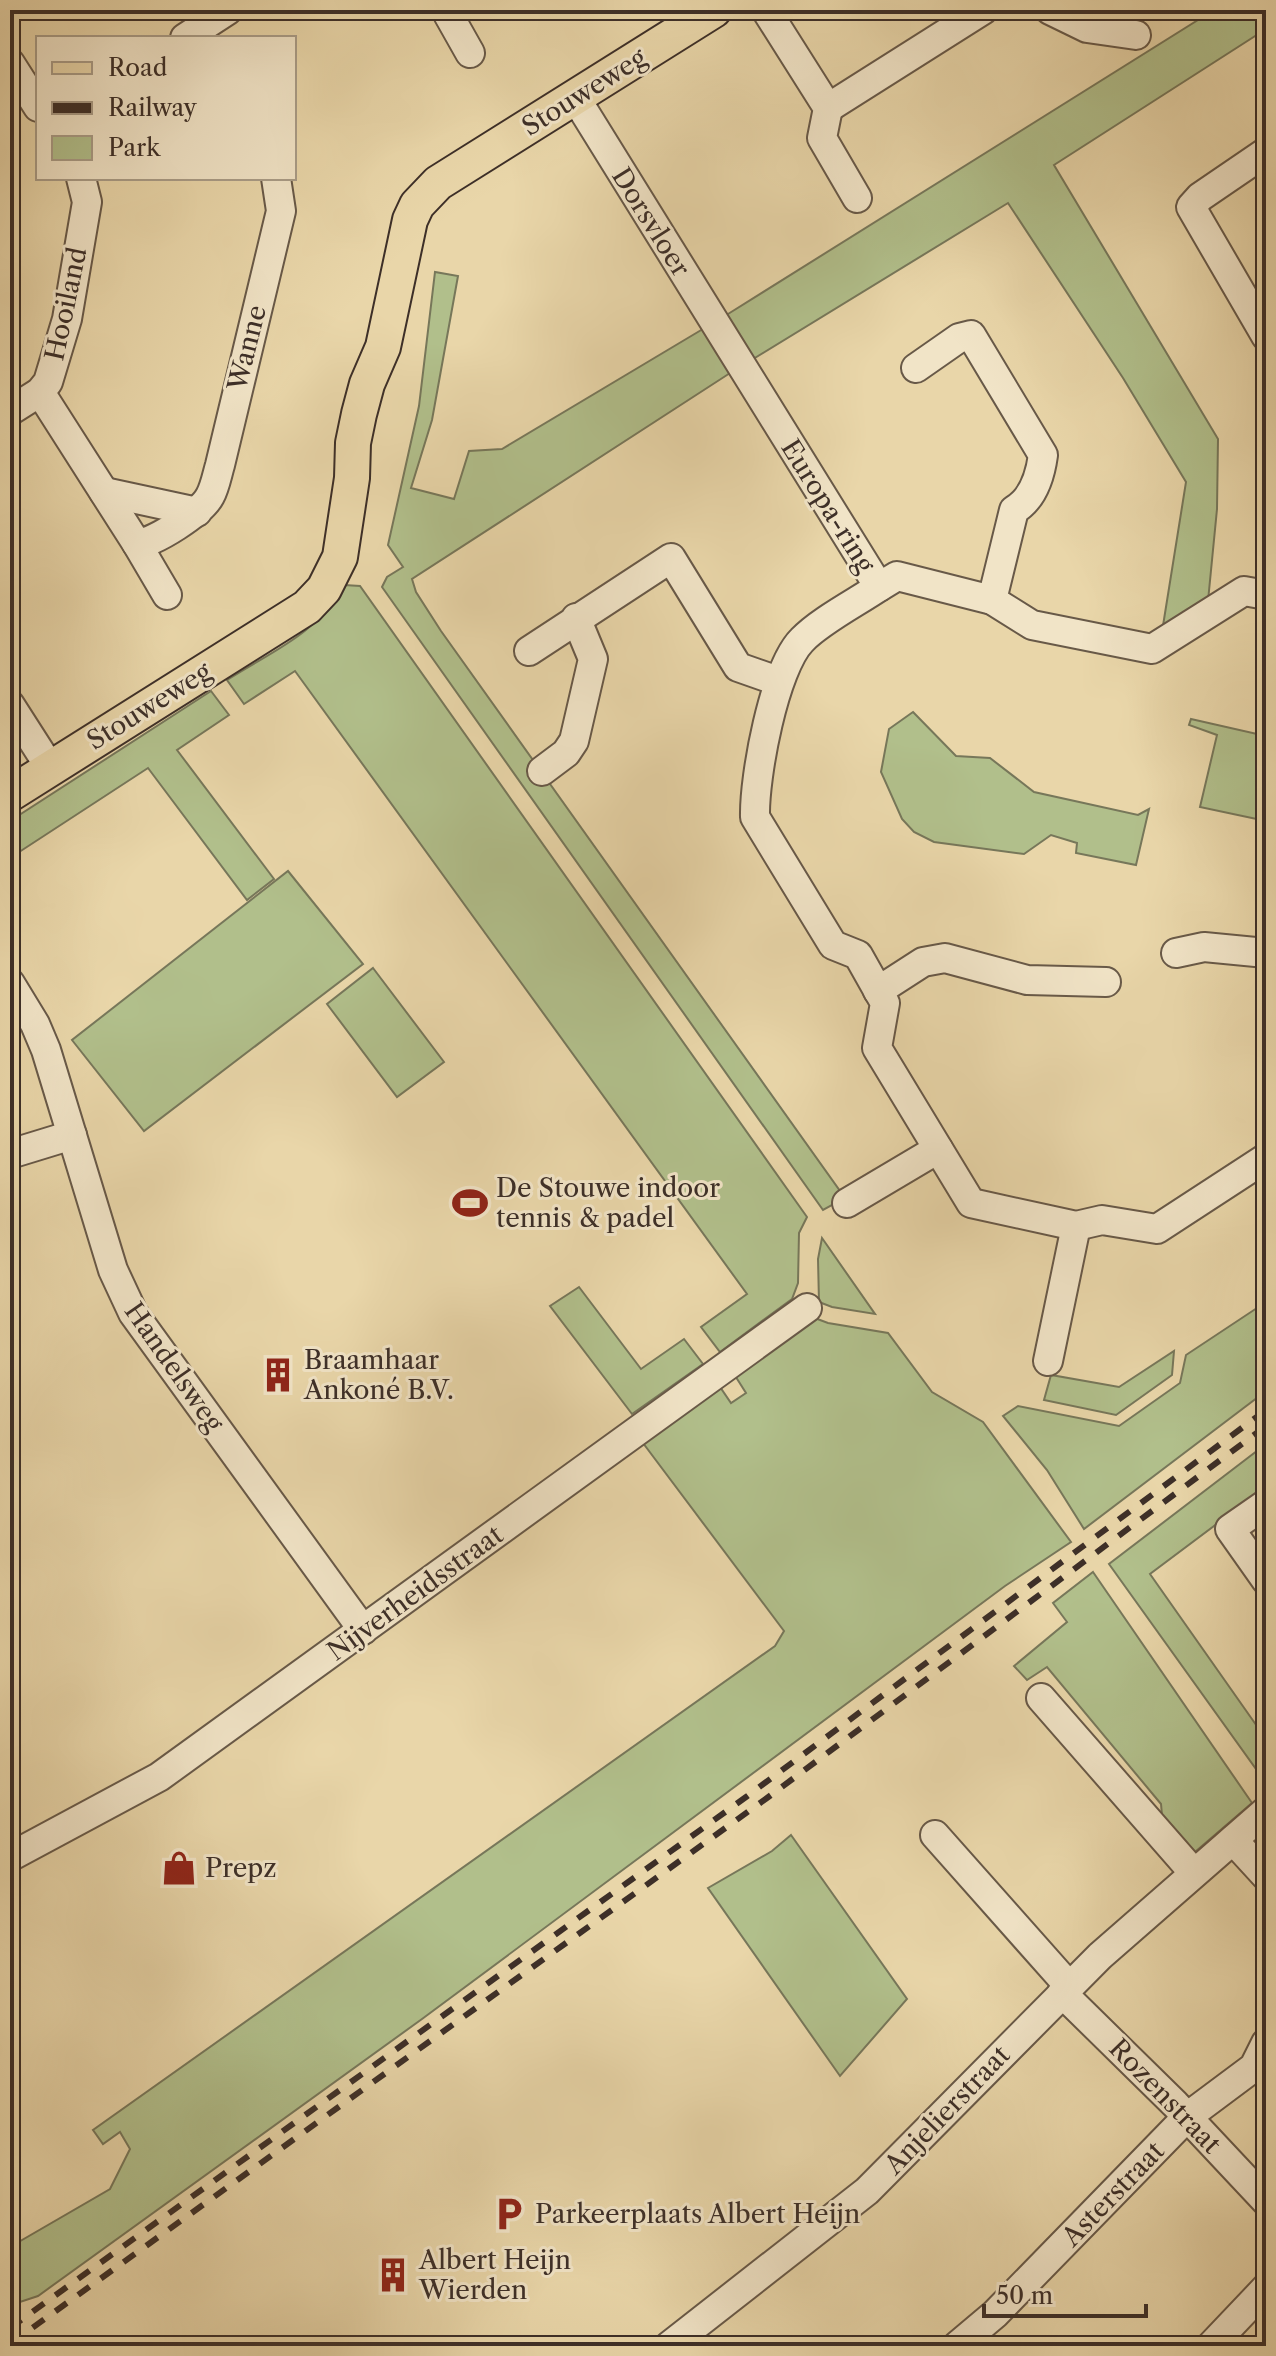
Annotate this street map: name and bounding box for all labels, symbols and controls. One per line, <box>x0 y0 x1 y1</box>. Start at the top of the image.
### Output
legend <box>36 36 296 180</box>
street label: Stouweweg <box>516 41 652 143</box>
text: Road <box>108 53 168 82</box>
text: Railway <box>108 93 198 122</box>
text: Park <box>108 133 161 162</box>
street label: Dorsvloer <box>605 162 697 282</box>
street label: Hooiland <box>38 244 94 364</box>
street label: Wanne <box>221 302 273 395</box>
street label: Europa-ring <box>774 434 882 579</box>
street label: Stouweweg <box>81 655 217 757</box>
place label: De Stouwe indoor tennis & padel <box>496 1172 720 1234</box>
sports icon: De Stouwe indoor tennis & padel <box>451 1184 489 1222</box>
street label: Handelsweg <box>118 1296 230 1438</box>
place label: Braamhaar Ankoné B.V. <box>303 1344 454 1406</box>
building icon: Braamhaar Ankoné B.V. <box>259 1356 297 1394</box>
street label: Nijverheidsstraat <box>321 1518 510 1667</box>
shop icon: Prepz <box>160 1849 198 1887</box>
place label: Prepz <box>205 1852 277 1884</box>
street label: Rozenstraat <box>1103 2032 1228 2160</box>
street label: Anjelierstraat <box>877 2038 1017 2182</box>
street label: Asterstraat <box>1055 2134 1171 2254</box>
parking icon: Parkeerplaats Albert Heijn <box>490 2195 528 2233</box>
place label: Parkeerplaats Albert Heijn <box>535 2198 860 2230</box>
place label: Albert Heijn Wierden <box>418 2244 571 2306</box>
building icon: Albert Heijn Wierden <box>374 2256 412 2294</box>
scale bar <box>984 2268 1146 2318</box>
text: 50 m <box>996 2281 1053 2310</box>

